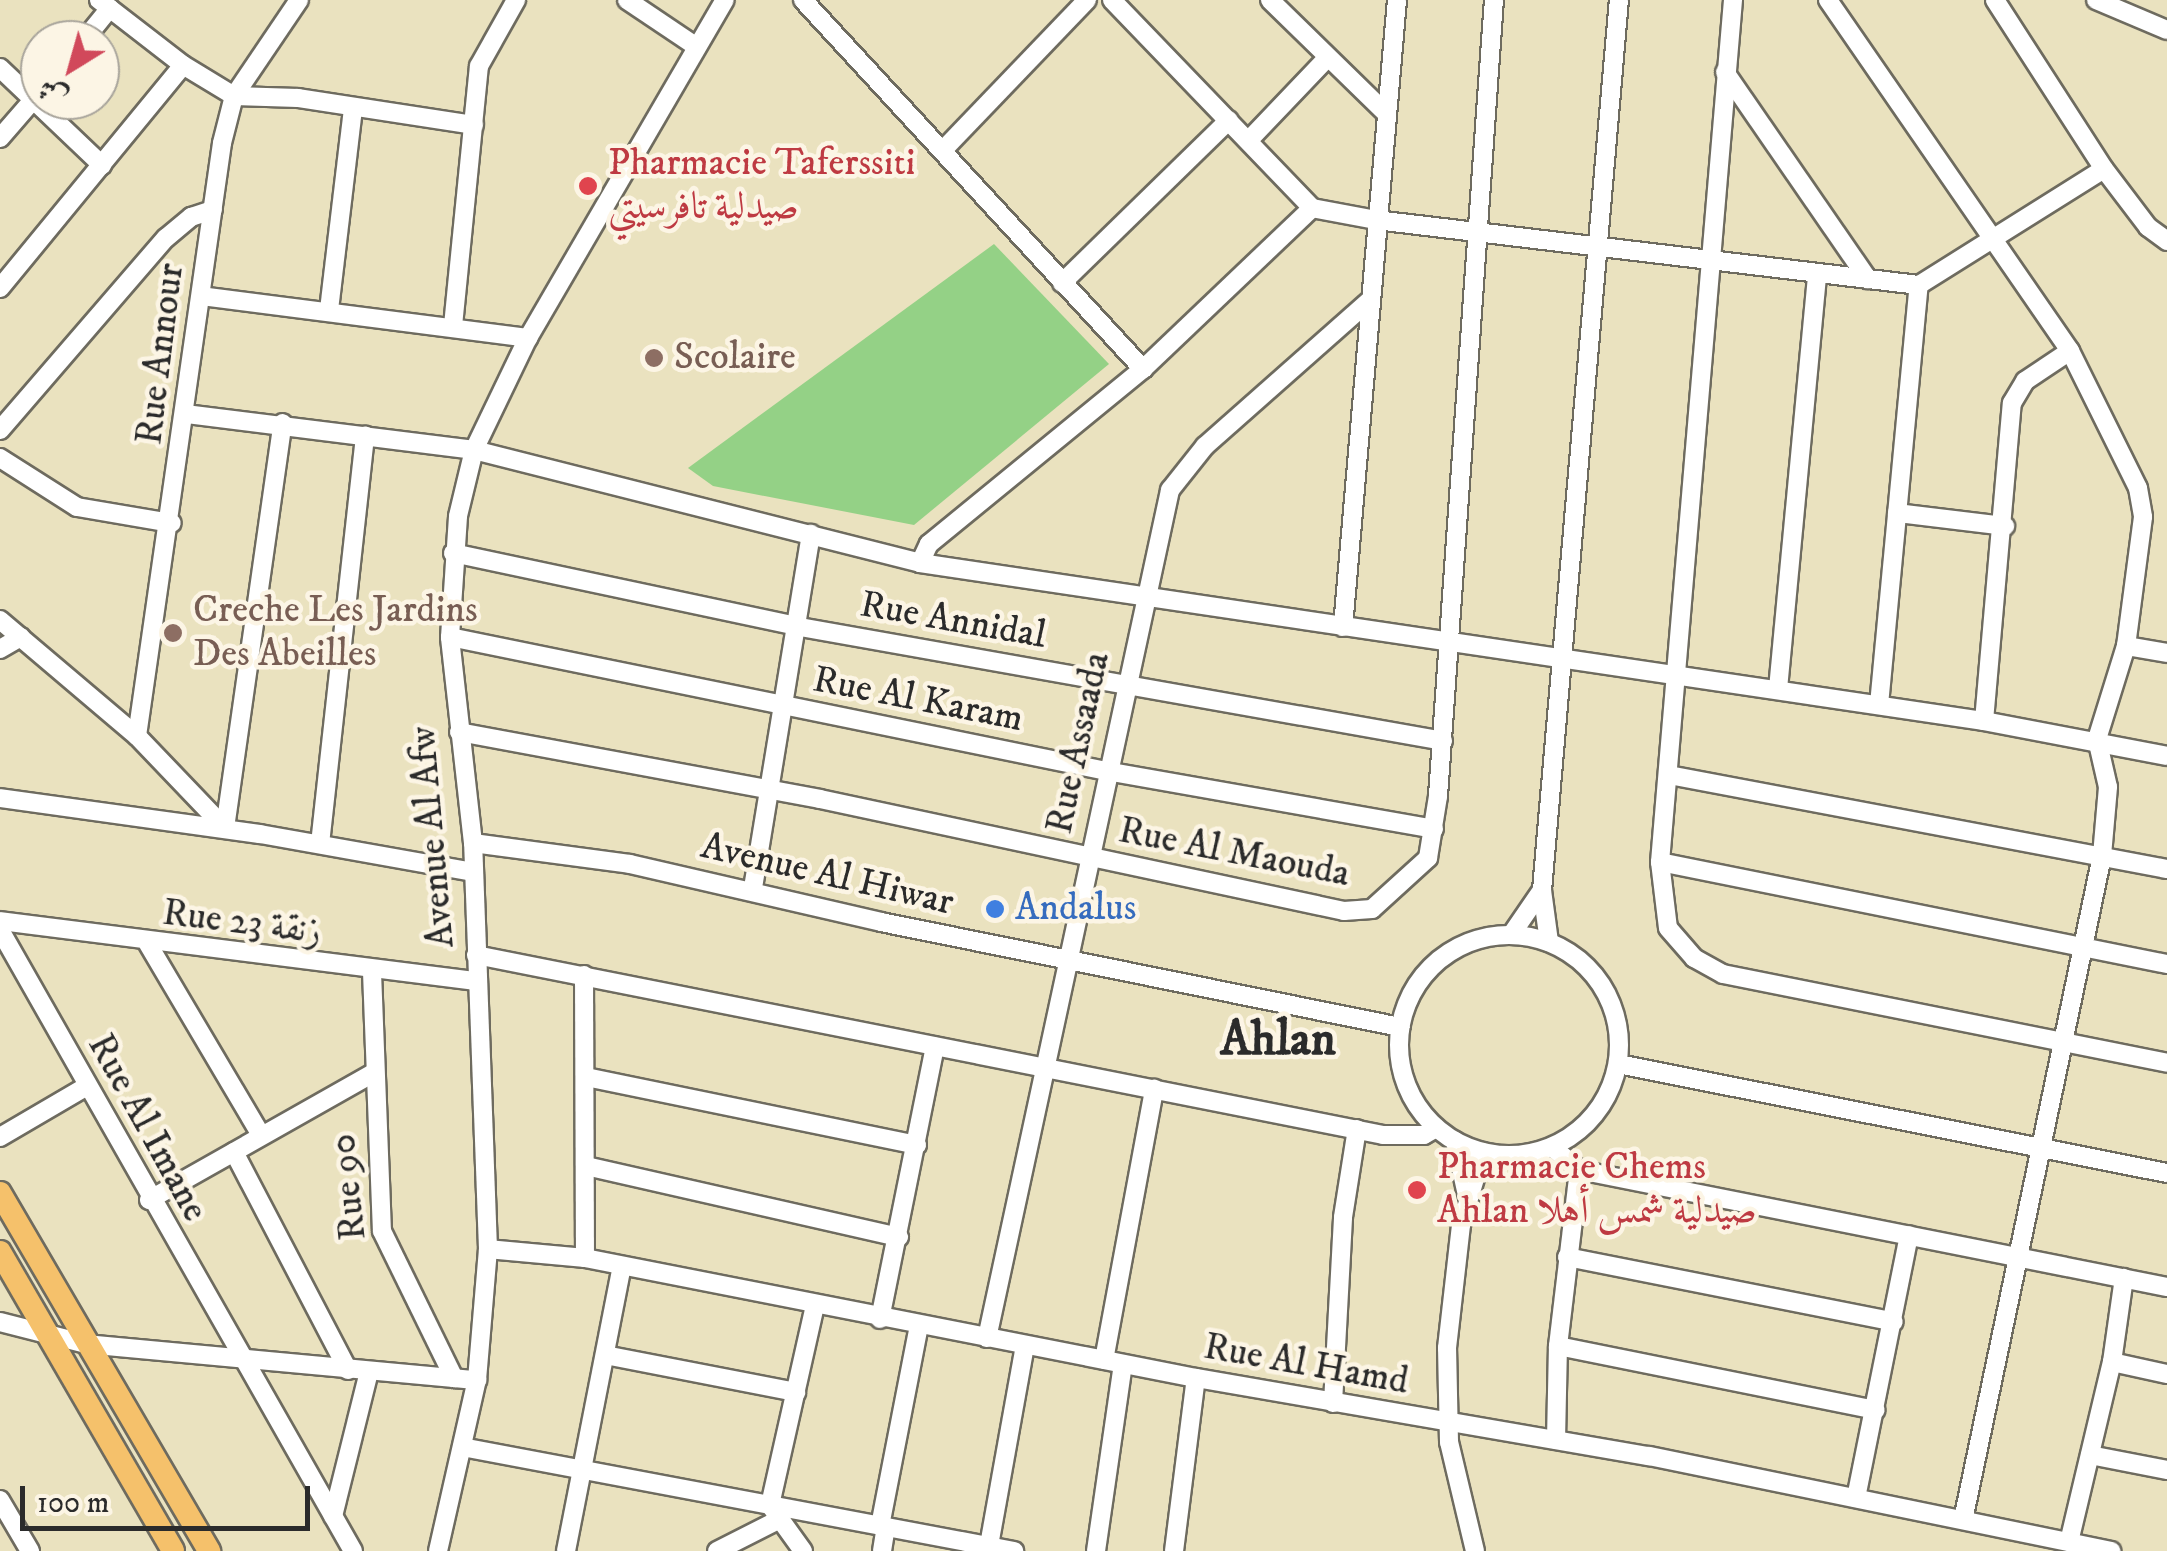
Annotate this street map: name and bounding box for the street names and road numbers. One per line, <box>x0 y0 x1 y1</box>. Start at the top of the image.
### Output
street label: Rue Annour <box>127 261 195 447</box>
street label: Rue Annidal <box>857 582 1049 660</box>
street label: Rue Assaada <box>1038 648 1120 838</box>
street label: Rue Al Karam <box>809 657 1027 743</box>
street label: Avenue Al Afw <box>401 724 465 950</box>
street label: Rue Al Maouda <box>1115 808 1353 898</box>
street label: Avenue Al Hiwar <box>696 824 958 926</box>
street label: Rue 23 زنقة <box>160 891 324 955</box>
street label: Rue Al Imane <box>77 1026 217 1230</box>
street label: Rue 90 <box>321 1131 377 1243</box>
street label: Rue Al Hamd <box>1200 1325 1412 1405</box>

